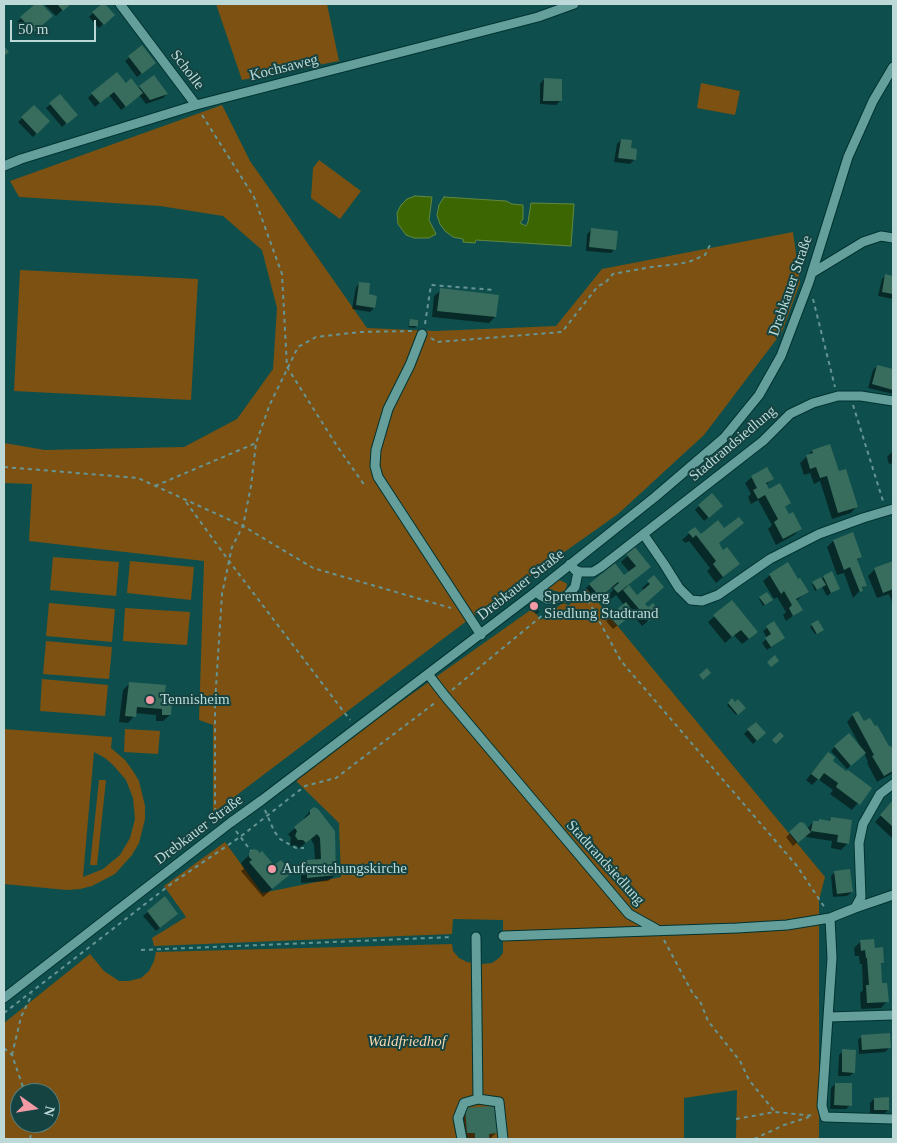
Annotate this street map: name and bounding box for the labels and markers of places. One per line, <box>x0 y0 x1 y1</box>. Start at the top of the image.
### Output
place label: Spremberg Siedlung Stadtrand <box>544 588 659 623</box>
marker: Spremberg Siedlung Stadtrand <box>528 600 540 612</box>
place label: Tennisheim <box>160 691 230 709</box>
marker: Tennisheim <box>144 694 156 706</box>
place label: Auferstehungskirche <box>282 860 407 878</box>
marker: Auferstehungskirche <box>266 863 278 875</box>

